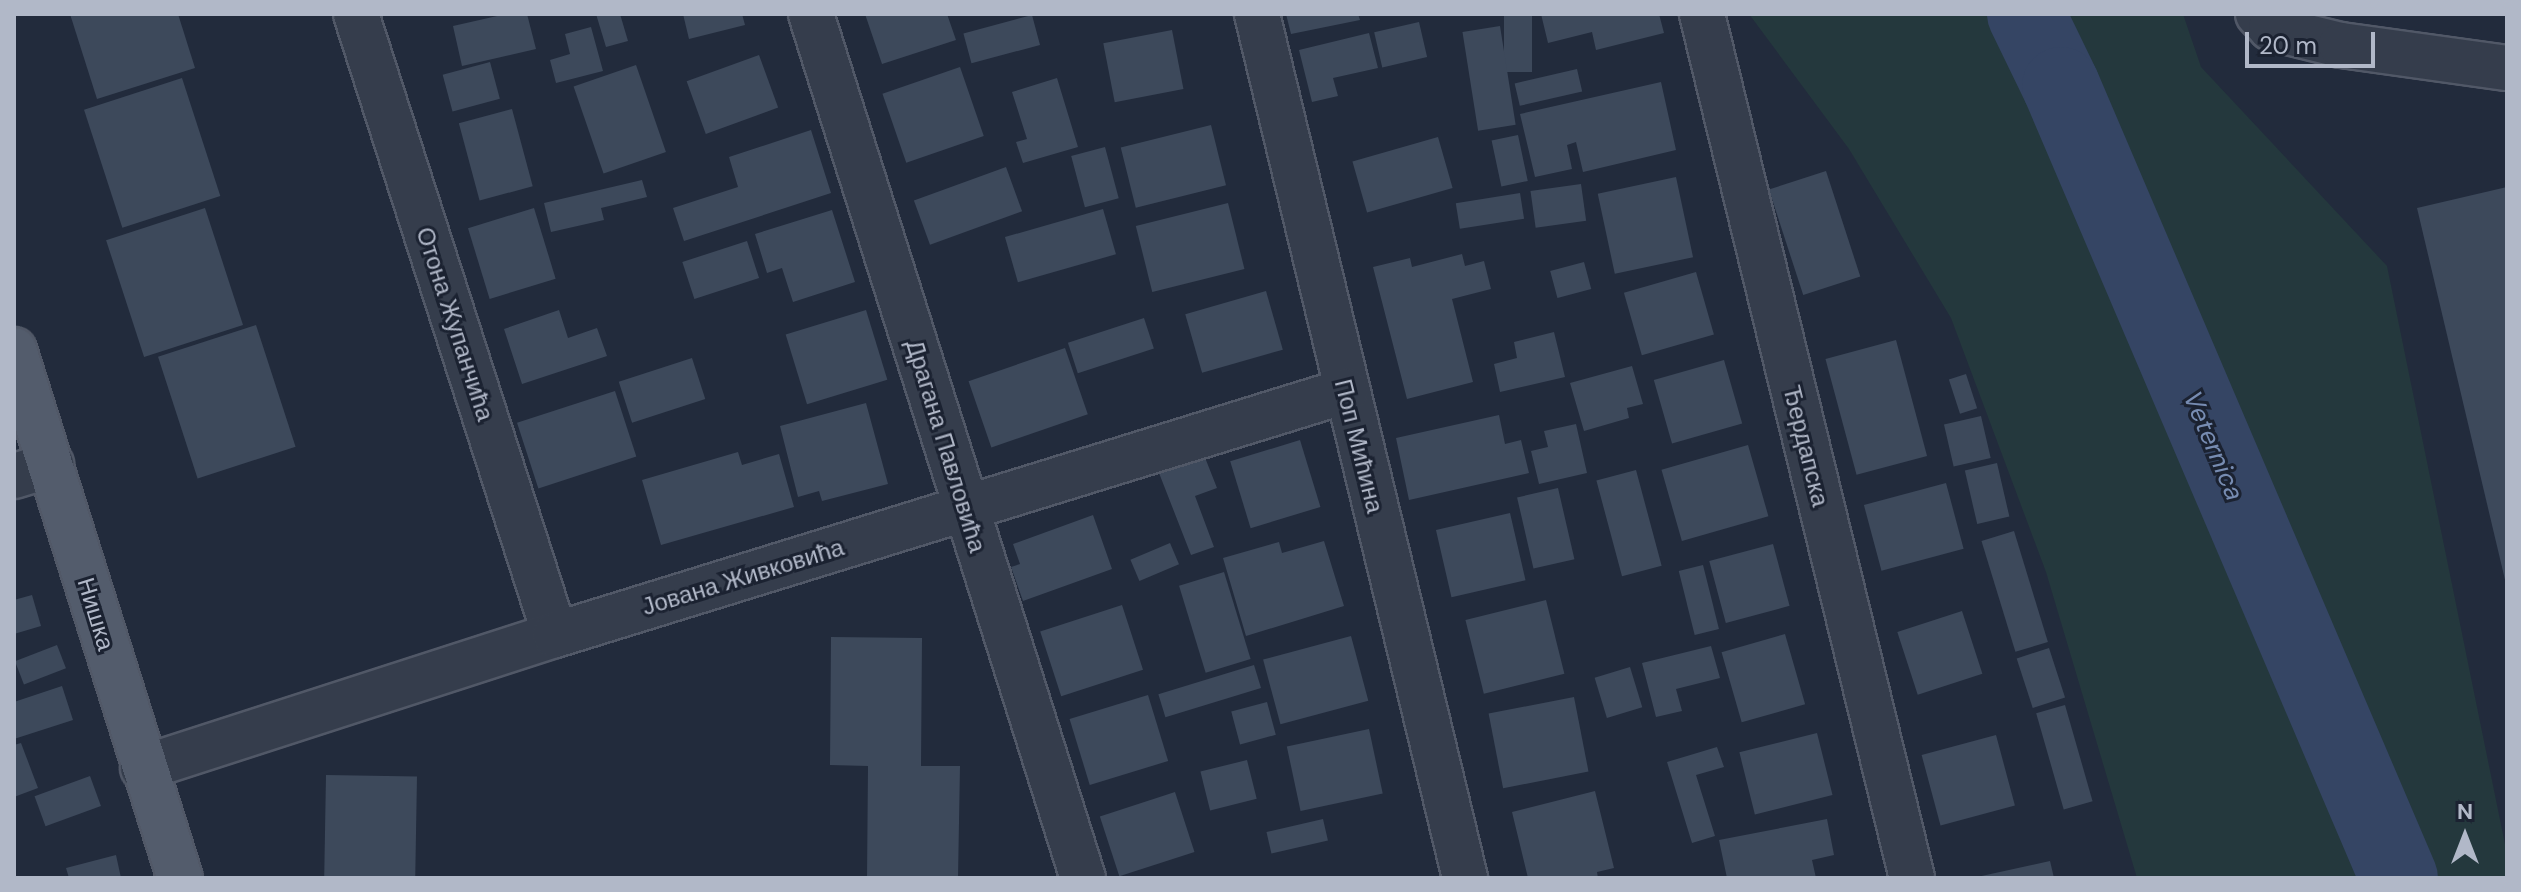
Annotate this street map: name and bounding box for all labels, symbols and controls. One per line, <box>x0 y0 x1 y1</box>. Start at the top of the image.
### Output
scale bar <box>2249 16 2379 66</box>
text: 20 m <box>2259 30 2317 61</box>
street label: Отона Жупанчића <box>410 224 500 424</box>
street label: Драгана Павловића <box>900 336 992 556</box>
street label: Поп Мићина <box>1328 376 1390 516</box>
street label: Ђердапска <box>1777 383 1835 509</box>
water label: Veternica <box>2176 387 2250 505</box>
street label: Јована Живковића <box>639 533 847 621</box>
street label: Нишка <box>71 574 121 654</box>
north arrow <box>2425 796 2505 876</box>
text: N <box>2457 797 2473 826</box>

